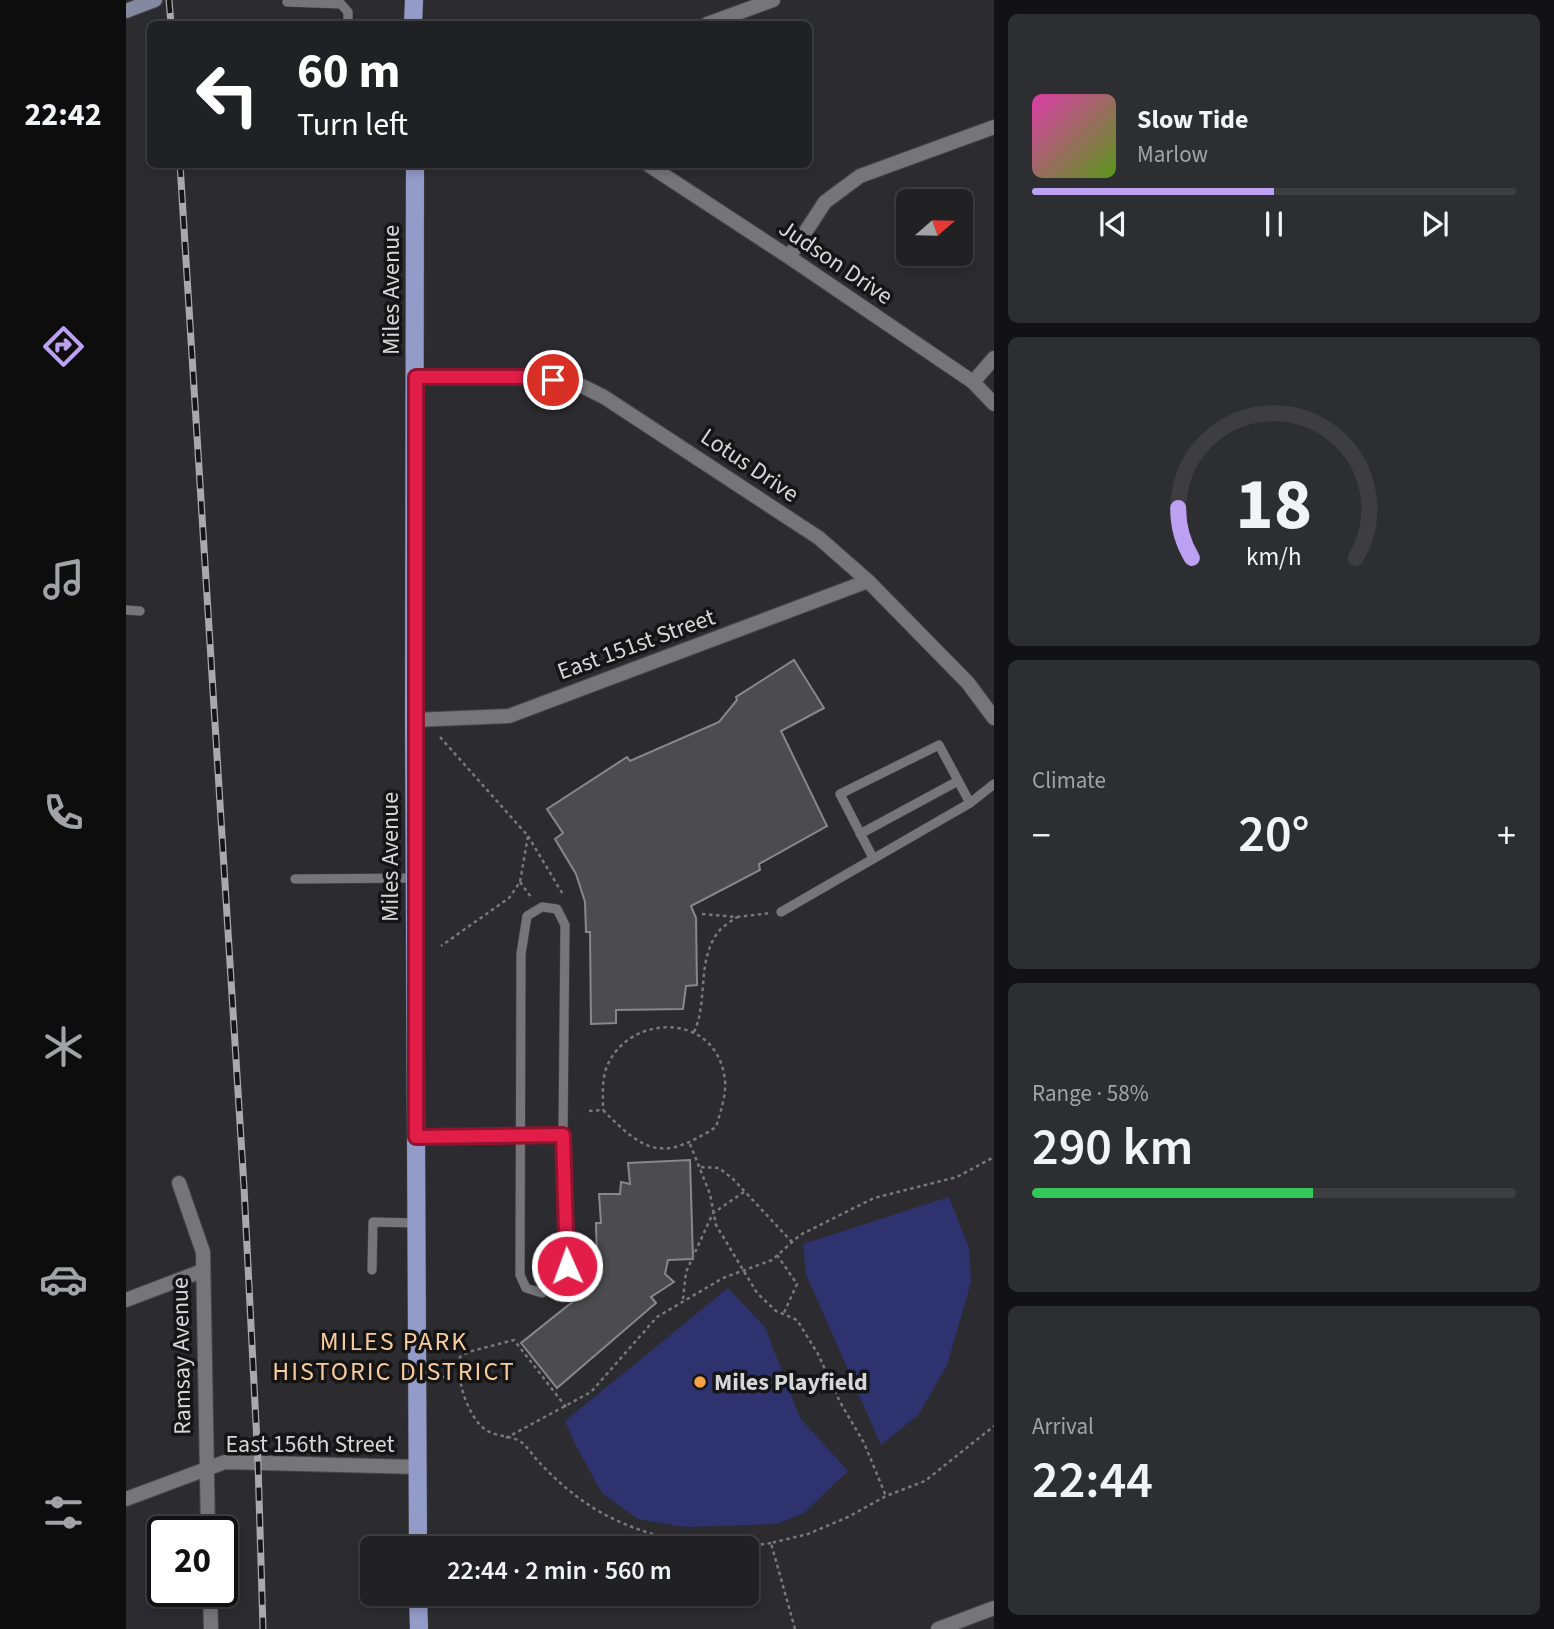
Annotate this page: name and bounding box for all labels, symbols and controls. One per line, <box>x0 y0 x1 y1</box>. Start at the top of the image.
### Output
text: 60 m <box>297 37 401 107</box>
icon: left <box>182 49 273 140</box>
text: 22:42 <box>24 92 102 138</box>
text: Slow Tide <box>1137 101 1248 138</box>
text: Turn left <box>297 102 408 148</box>
text: Marlow <box>1137 138 1208 171</box>
north arrow <box>896 189 973 266</box>
map controls <box>896 189 973 266</box>
icon: previous <box>1094 205 1132 243</box>
icon: pause <box>1255 205 1293 243</box>
icon: next <box>1416 205 1454 243</box>
street label: Judson Drive <box>772 211 900 314</box>
street label: Miles Avenue <box>374 225 409 355</box>
icon: directions <box>39 322 88 371</box>
pin <box>523 350 583 410</box>
icon: arrive <box>534 361 572 399</box>
street label: Lotus Drive <box>694 420 806 511</box>
text: 18 <box>1236 453 1312 557</box>
text: km/h <box>1246 538 1302 574</box>
icon: music <box>39 555 88 604</box>
street label: East 151st Street <box>552 600 720 689</box>
text: Climate <box>1032 764 1106 797</box>
icon: phone <box>39 788 88 837</box>
street label: Miles Avenue <box>373 792 408 922</box>
text: 20° <box>1238 798 1310 872</box>
text: − <box>1032 809 1051 863</box>
text: + <box>1497 809 1516 863</box>
icon: climate <box>39 1022 88 1071</box>
text: Range · 58% <box>1032 1077 1149 1110</box>
text: 290 km <box>1032 1111 1193 1185</box>
position arrow <box>530 1229 604 1303</box>
icon: car <box>39 1255 88 1304</box>
street label: Ramsay Avenue <box>163 1277 200 1435</box>
district label: MILES PARK HISTORIC DISTRICT <box>272 1323 516 1390</box>
place label: Miles Playfield <box>714 1365 868 1400</box>
marker: Miles Playfield <box>692 1374 708 1390</box>
text: Arrival <box>1032 1410 1094 1443</box>
street label: East 156th Street <box>225 1427 395 1462</box>
text: 22:44 <box>1032 1444 1153 1518</box>
icon: filters <box>39 1488 88 1537</box>
speed limit sign: 20 <box>147 1516 238 1607</box>
text: 22:44 · 2 min · 560 m <box>447 1552 672 1589</box>

